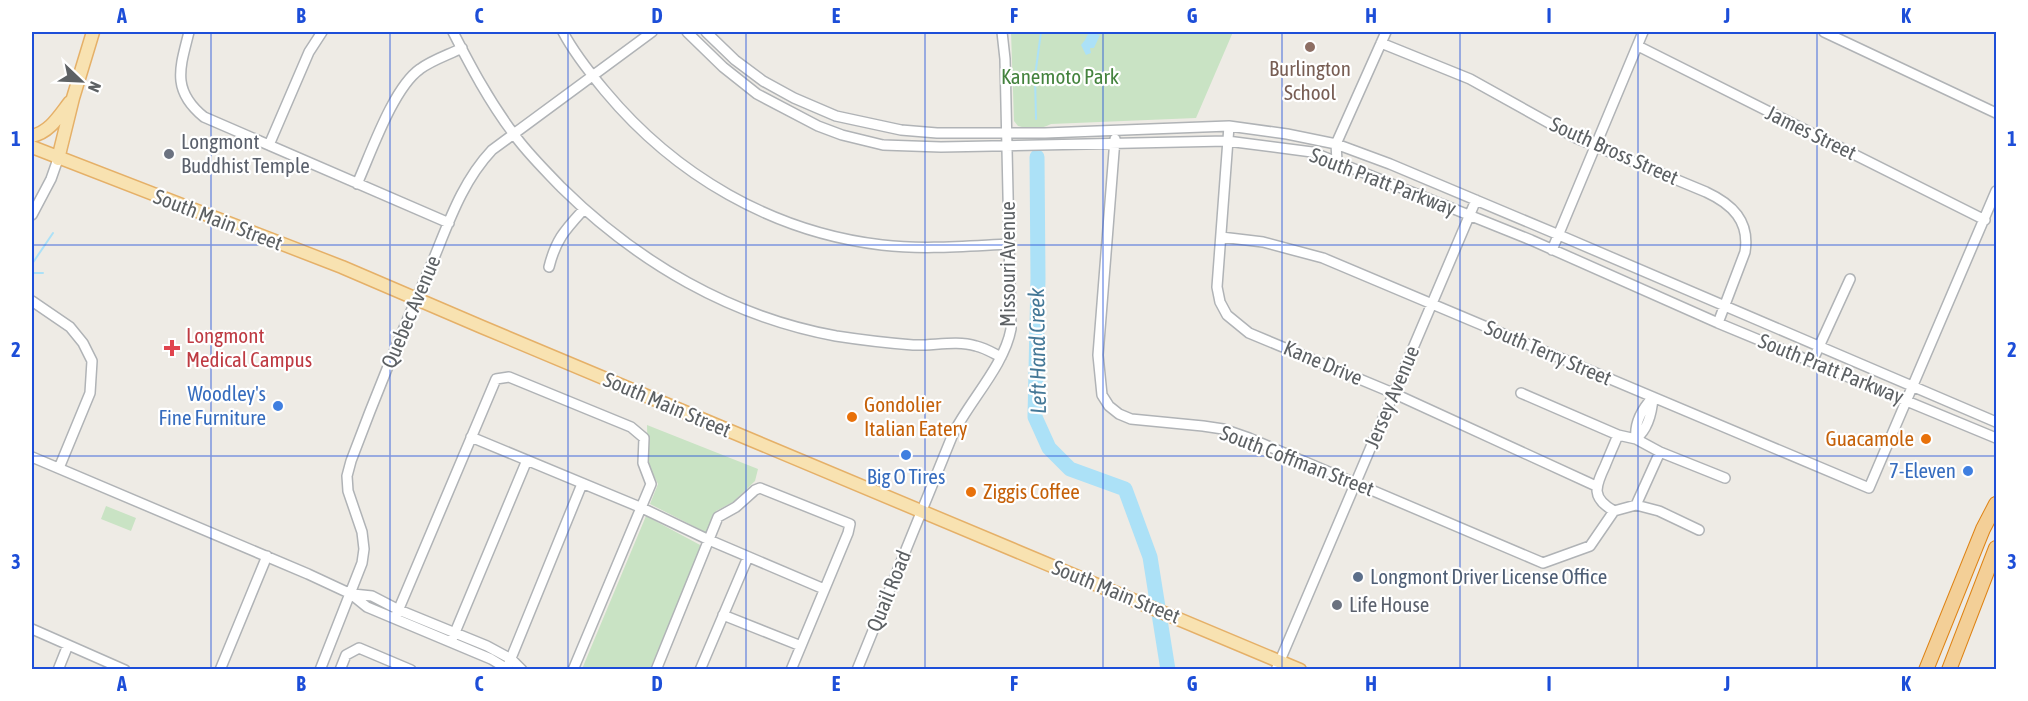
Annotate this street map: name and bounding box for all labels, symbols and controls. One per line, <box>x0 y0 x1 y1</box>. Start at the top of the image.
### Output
text: A <box>116 4 127 27</box>
text: B <box>296 4 306 27</box>
text: C <box>475 4 484 27</box>
text: D <box>651 4 663 27</box>
text: E <box>832 4 841 27</box>
text: F <box>1010 4 1018 27</box>
text: G <box>1187 4 1198 27</box>
text: H <box>1365 4 1377 27</box>
text: I <box>1546 4 1552 27</box>
text: J <box>1723 4 1730 27</box>
text: K <box>1901 4 1911 27</box>
marker: Burlington School <box>1303 40 1317 54</box>
north arrow <box>51 51 111 111</box>
place label: Burlington School <box>1269 56 1351 104</box>
park label: Kanemoto Park <box>1001 64 1119 88</box>
text: N <box>85 79 105 95</box>
street label: James Street <box>1762 100 1861 164</box>
street label: South Bross Street <box>1547 111 1682 189</box>
text: 1 <box>11 127 21 150</box>
text: 1 <box>2007 127 2017 150</box>
place label: Longmont Buddhist Temple <box>181 129 310 177</box>
street label: South Pratt Parkway <box>1307 142 1460 220</box>
marker: Longmont Buddhist Temple <box>162 147 176 161</box>
street label: South Main Street <box>151 184 286 255</box>
street label: Missouri Avenue <box>995 201 1019 327</box>
street label: Quebec Avenue <box>376 252 445 372</box>
water label: Left Hand Creek <box>1023 287 1051 414</box>
street label: South Terry Street <box>1481 315 1615 390</box>
place label: Longmont Medical Campus <box>186 323 312 371</box>
street label: South Pratt Parkway <box>1755 328 1908 408</box>
street label: Kane Drive <box>1281 335 1366 389</box>
text: 2 <box>11 338 21 361</box>
text: 2 <box>2007 338 2017 361</box>
marker: Longmont Medical Campus <box>163 339 181 357</box>
street label: Jersey Avenue <box>1359 342 1423 451</box>
street label: South Main Street <box>600 367 735 442</box>
place label: Woodley's Fine Furniture <box>159 381 266 429</box>
place label: Gondolier Italian Eatery <box>864 392 968 440</box>
marker: Woodley's Fine Furniture <box>271 399 285 413</box>
marker: Gondolier Italian Eatery <box>845 410 859 424</box>
street label: South Coffman Street <box>1217 420 1378 500</box>
place label: Guacamole <box>1826 426 1914 450</box>
marker: Guacamole <box>1919 432 1933 446</box>
marker: Big O Tires <box>899 448 913 462</box>
place label: 7-Eleven <box>1889 458 1956 482</box>
place label: Big O Tires <box>867 464 945 488</box>
marker: 7-Eleven <box>1961 464 1975 478</box>
place label: Ziggis Coffee <box>983 479 1080 503</box>
marker: Ziggis Coffee <box>964 485 978 499</box>
street label: Quail Road <box>861 546 915 635</box>
text: 3 <box>11 550 21 573</box>
text: 3 <box>2007 550 2017 573</box>
street label: South Main Street <box>1049 555 1184 628</box>
place label: Longmont Driver License Office <box>1370 564 1607 588</box>
marker: Longmont Driver License Office <box>1351 570 1365 584</box>
place label: Life House <box>1349 592 1429 616</box>
marker: Life House <box>1330 598 1344 612</box>
text: A <box>116 672 127 695</box>
text: B <box>296 672 306 695</box>
text: C <box>475 672 484 695</box>
text: D <box>651 672 663 695</box>
text: E <box>832 672 841 695</box>
text: F <box>1010 672 1018 695</box>
text: G <box>1187 672 1198 695</box>
text: H <box>1365 672 1377 695</box>
text: I <box>1546 672 1552 695</box>
text: J <box>1723 672 1730 695</box>
text: K <box>1901 672 1911 695</box>

